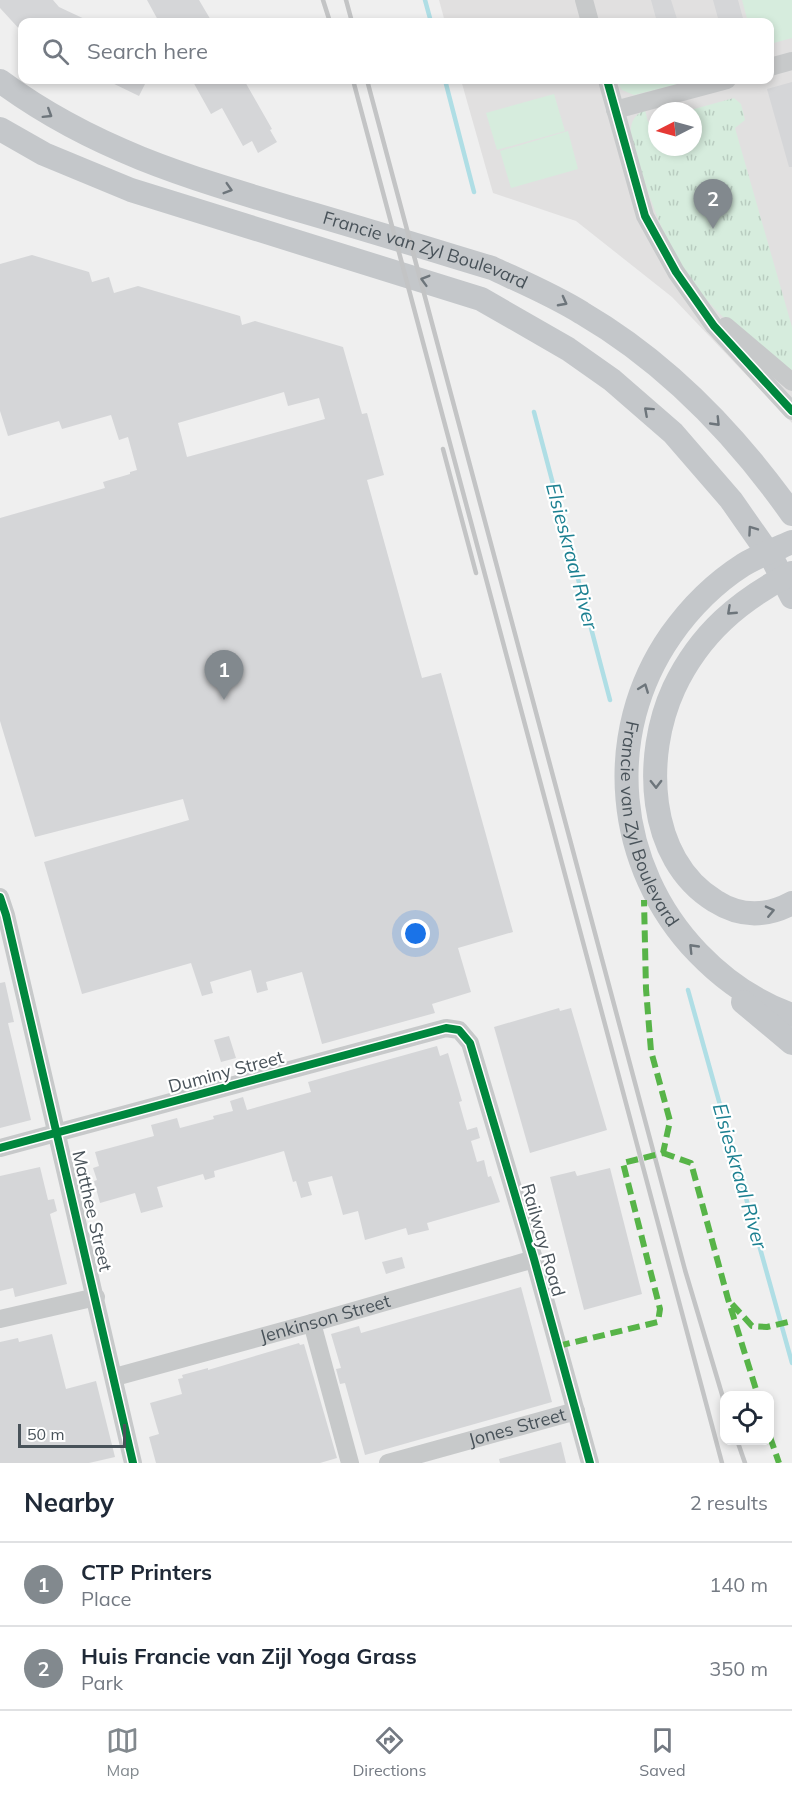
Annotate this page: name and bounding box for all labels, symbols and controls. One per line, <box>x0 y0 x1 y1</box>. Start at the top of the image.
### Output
search box <box>18 18 774 84</box>
icon: search <box>39 35 72 68</box>
text: Search here <box>87 37 208 65</box>
north arrow <box>648 102 702 156</box>
one-way arrow <box>42 106 52 118</box>
pin: 2 <box>694 180 732 229</box>
one-way arrow <box>222 182 233 194</box>
street label: Francie van Zyl Boulevard <box>320 206 531 294</box>
one-way arrow <box>420 275 431 287</box>
one-way arrow <box>557 295 568 307</box>
one-way arrow <box>644 408 655 419</box>
one-way arrow <box>709 414 720 425</box>
water label: Elsieskraal River <box>541 480 604 633</box>
one-way arrow <box>748 525 759 536</box>
one-way arrow <box>728 604 739 615</box>
pin: 1 <box>204 650 244 700</box>
one-way arrow <box>637 683 649 694</box>
street label: Francie van Zyl Boulevard <box>616 719 684 931</box>
one-way arrow <box>650 780 662 789</box>
one-way arrow <box>765 905 775 918</box>
your location <box>401 919 430 948</box>
one-way arrow <box>689 944 700 955</box>
street label: Duminy Street <box>166 1045 286 1098</box>
water label: Elsieskraal River <box>708 1100 773 1252</box>
street label: Matthee Street <box>67 1148 118 1274</box>
street label: Railway Road <box>516 1181 571 1299</box>
street label: Jenkinson Street <box>257 1289 393 1348</box>
map controls <box>720 1391 774 1445</box>
button: locate <box>720 1391 774 1445</box>
street label: Jones Street <box>466 1402 568 1451</box>
scale bar <box>18 1421 126 1448</box>
text: 50 m <box>27 1424 64 1444</box>
text: Nearby <box>24 1486 114 1519</box>
text: 2 results <box>690 1490 768 1515</box>
text: CTP Printers <box>81 1558 212 1586</box>
text: 1 <box>38 1572 50 1597</box>
text: 140 m <box>709 1572 768 1597</box>
text: Place <box>81 1586 131 1611</box>
text: Huis Francie van Zijl Yoga Grass <box>81 1642 417 1670</box>
text: 2 <box>38 1656 50 1681</box>
text: 350 m <box>709 1656 768 1681</box>
text: Park <box>81 1670 123 1695</box>
tab: Map <box>106 1724 139 1780</box>
tab: Directions <box>352 1724 426 1780</box>
tab: Saved <box>639 1724 686 1780</box>

